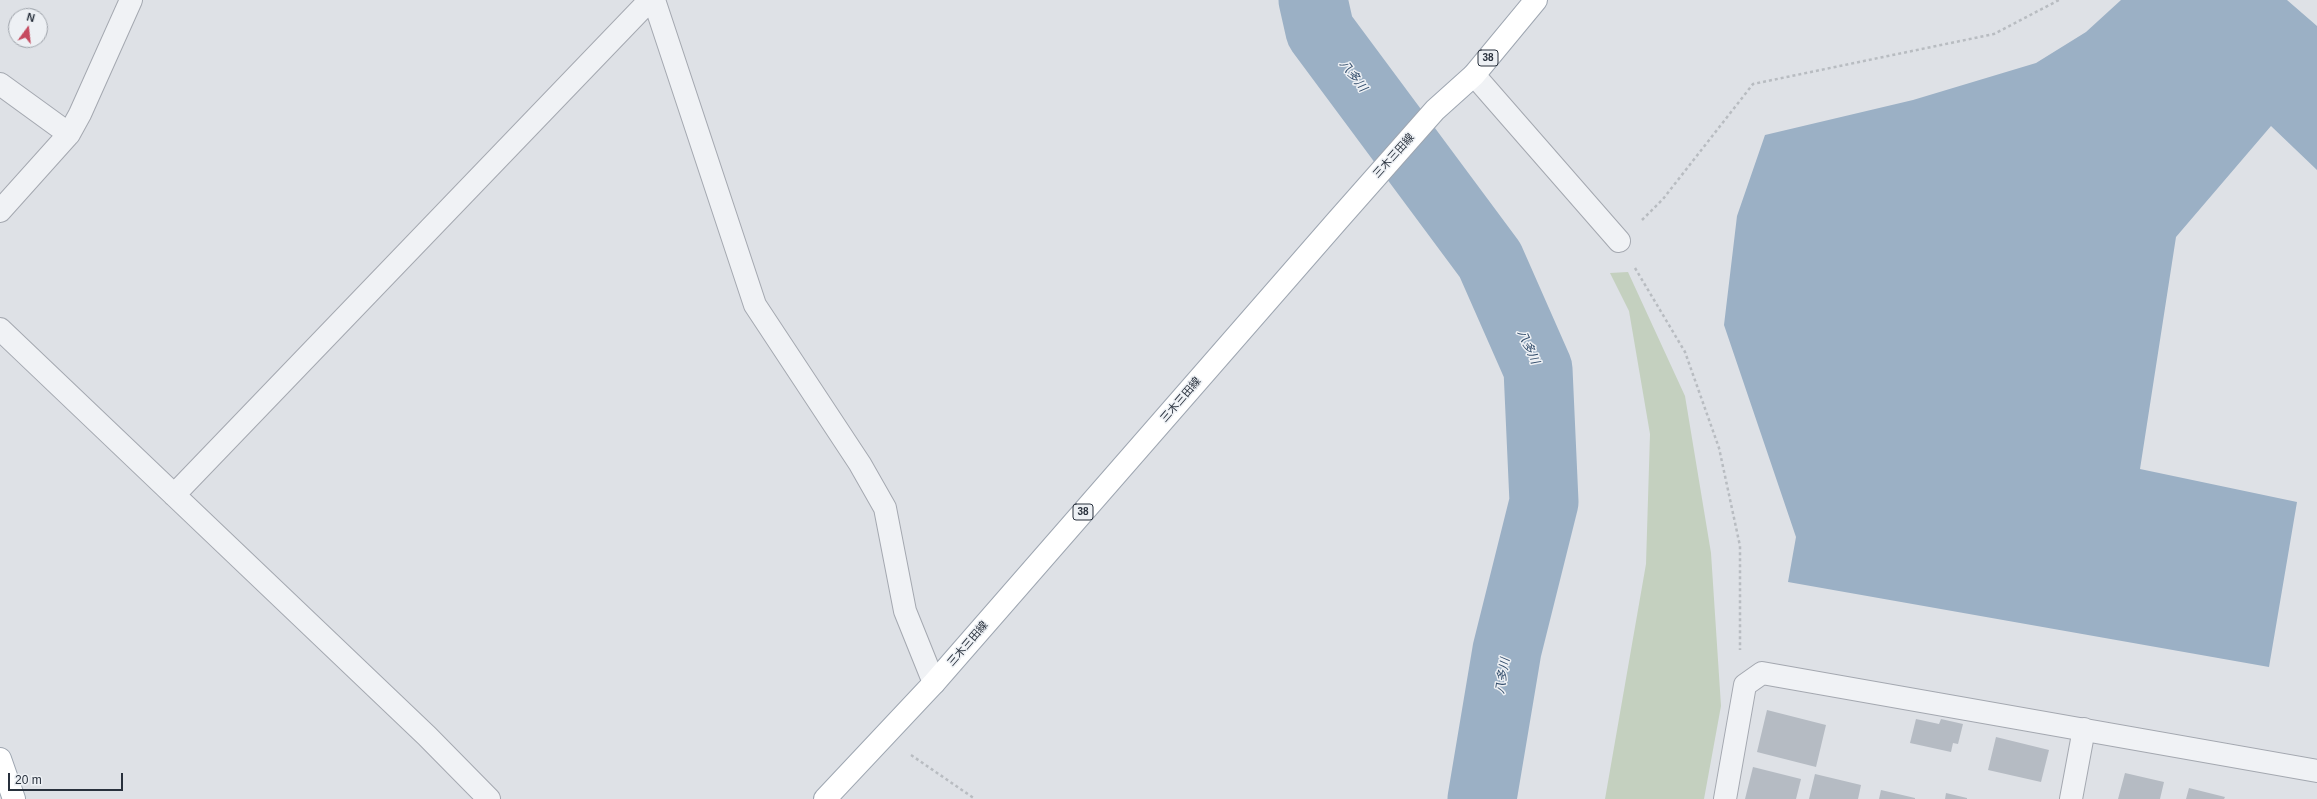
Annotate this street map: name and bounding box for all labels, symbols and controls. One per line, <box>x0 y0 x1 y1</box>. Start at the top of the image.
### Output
north arrow <box>8 8 48 48</box>
text: N <box>25 11 36 24</box>
road number: 38 <box>1478 50 1498 66</box>
water label: 八多川 <box>1336 57 1370 95</box>
street label: 三木三田線 <box>1371 131 1417 181</box>
water label: 八多川 <box>1514 328 1542 366</box>
street label: 三木三田線 <box>1158 375 1204 425</box>
road number: 38 <box>1073 504 1093 520</box>
street label: 三木三田線 <box>945 619 991 669</box>
water label: 八多川 <box>1493 657 1513 695</box>
scale bar <box>10 765 125 791</box>
text: 20 m <box>15 773 42 787</box>

